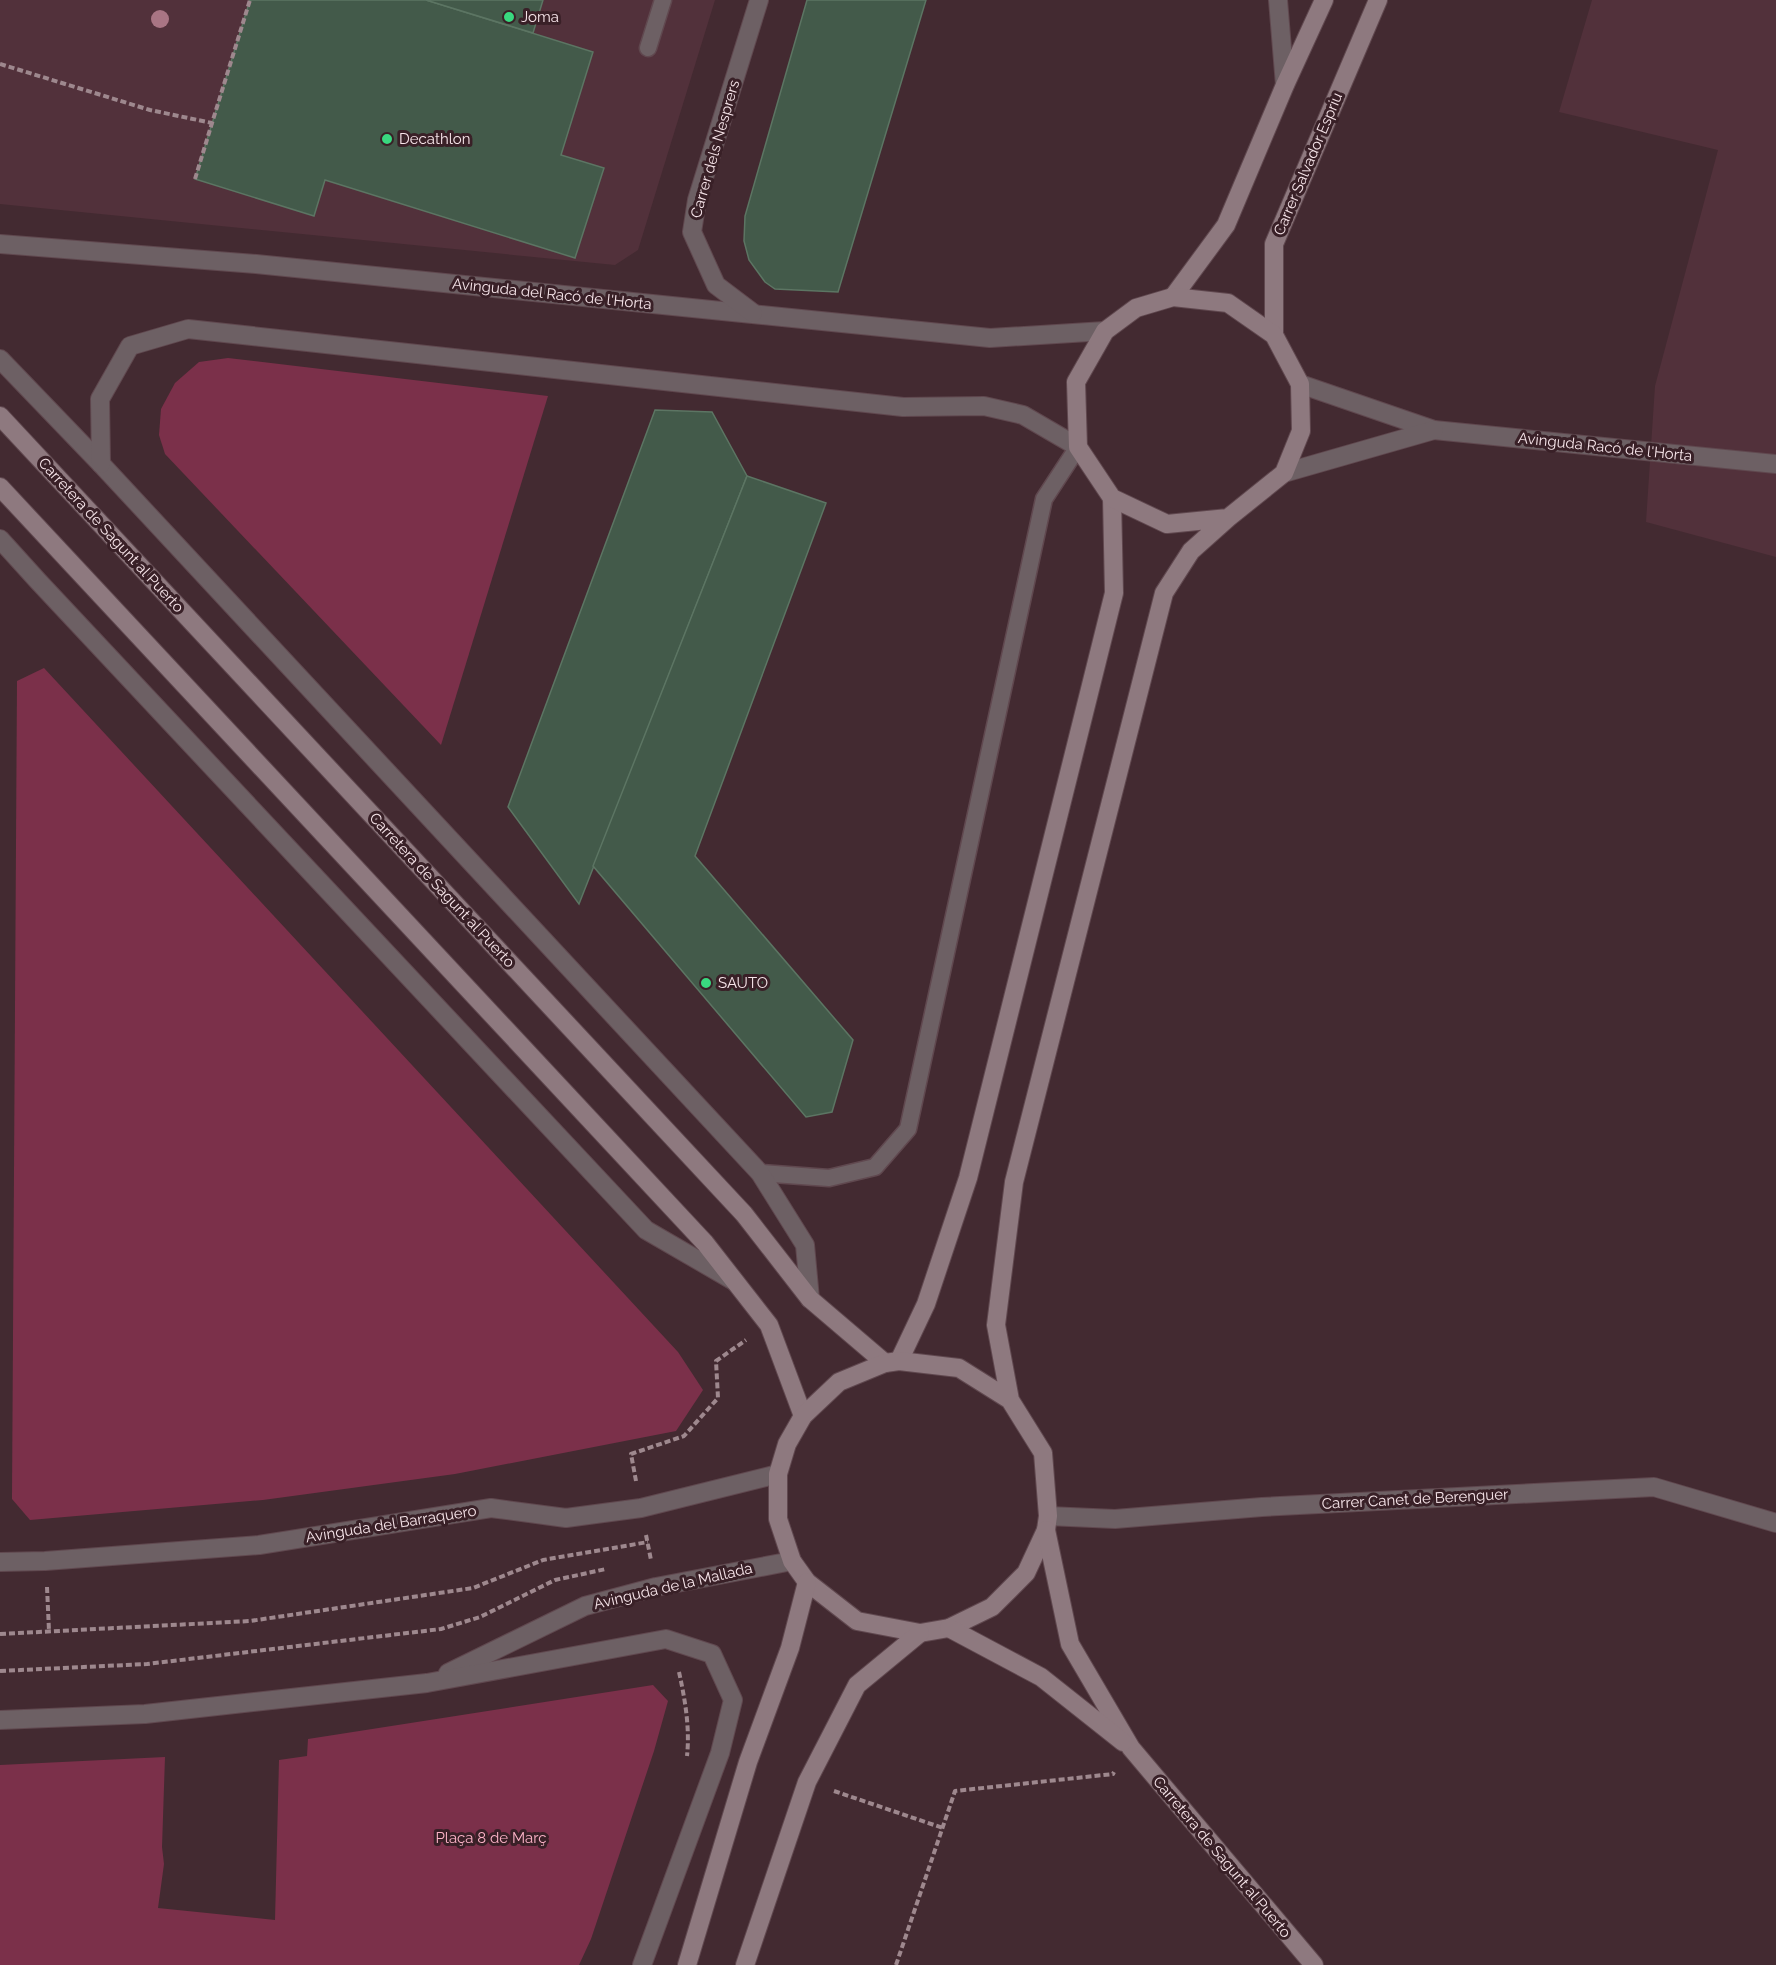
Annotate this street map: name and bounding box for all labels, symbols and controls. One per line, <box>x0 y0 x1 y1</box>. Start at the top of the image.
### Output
place label: Joma <box>521 8 559 26</box>
marker: Joma <box>502 10 516 24</box>
street label: Carrer dels Nesprers <box>687 78 743 220</box>
street label: Carrer Salvador Espriu <box>1270 90 1346 238</box>
place label: Decathlon <box>399 130 470 148</box>
marker: Decathlon <box>380 132 394 146</box>
street label: Avinguda del Racó de l'Horta <box>451 275 653 313</box>
street label: Avinguda Racó de l'Horta <box>1517 429 1693 465</box>
street label: Carretera de Sagunt al Puerto <box>34 454 188 616</box>
street label: Carretera de Sagunt al Puerto <box>365 809 519 971</box>
place label: SAUTO <box>718 974 768 992</box>
marker: SAUTO <box>699 976 713 990</box>
street label: Carrer Canet de Berenguer <box>1321 1485 1509 1513</box>
street label: Avinguda del Barraquero <box>304 1502 478 1546</box>
street label: Avinguda de la Mallada <box>592 1559 754 1613</box>
street label: Carretera de Sagunt al Puerto <box>1149 1773 1295 1941</box>
park label: Plaça 8 de Març <box>435 1829 547 1847</box>

